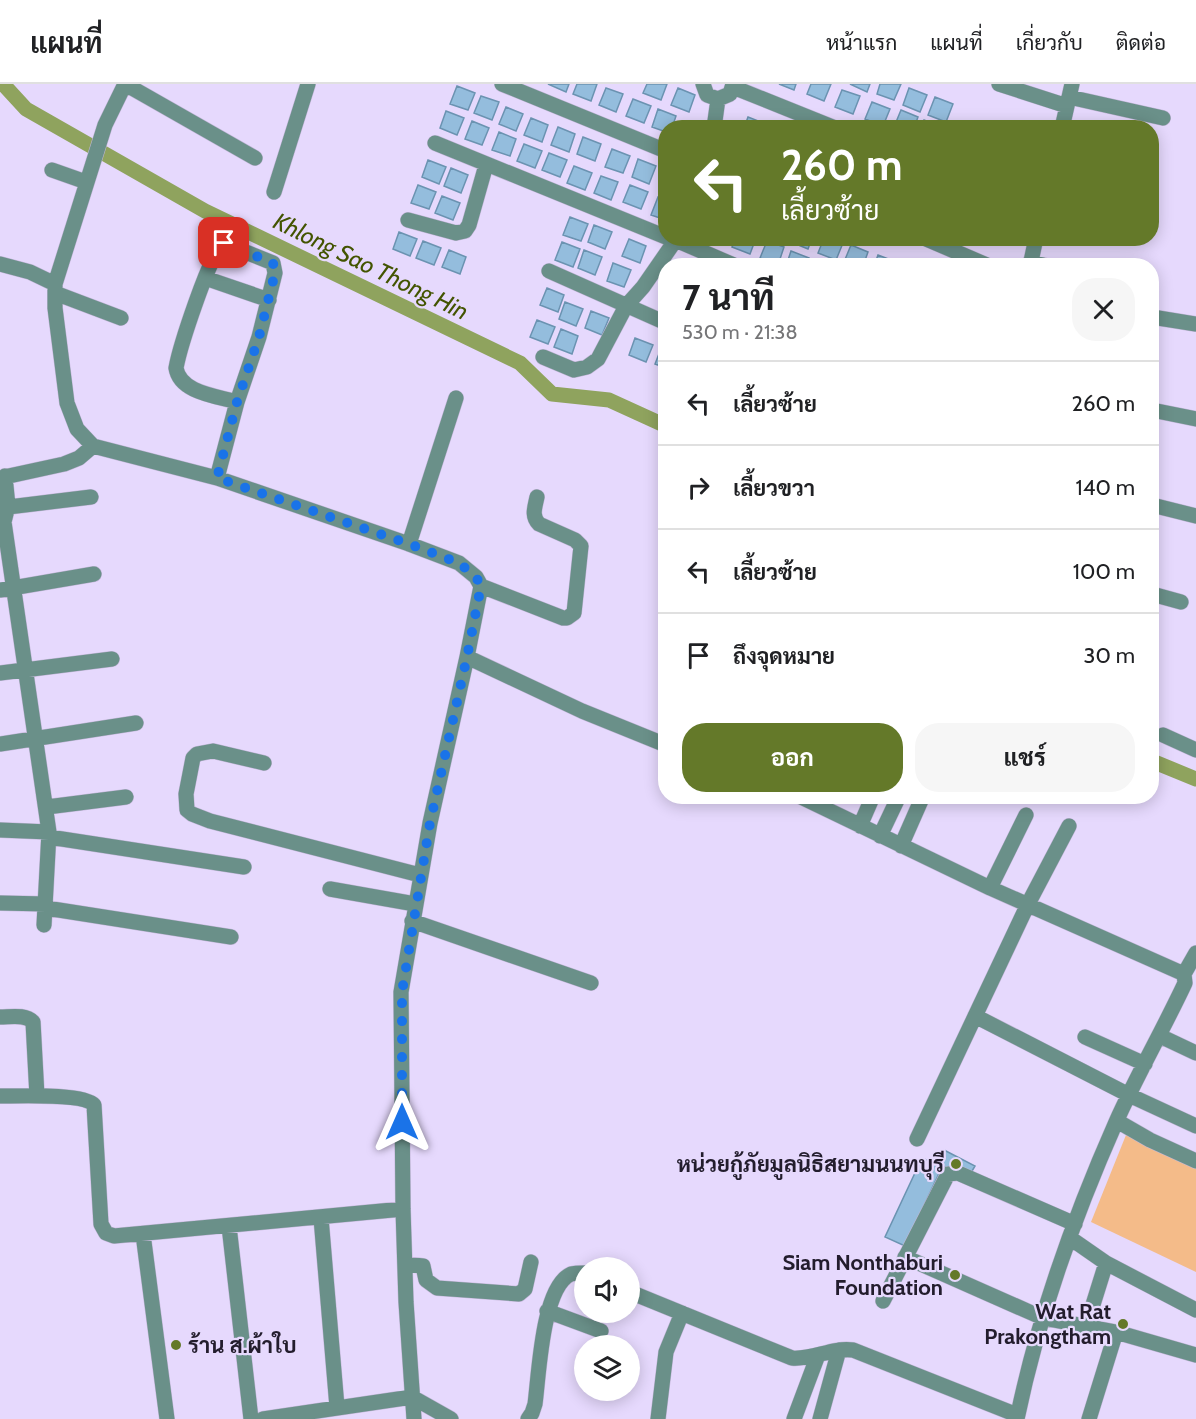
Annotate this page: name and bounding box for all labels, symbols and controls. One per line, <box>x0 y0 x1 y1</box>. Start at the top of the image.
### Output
text: แผนที่ <box>30 26 103 60</box>
text: หน้าแรก <box>826 30 897 55</box>
text: แผนที่ <box>930 30 983 55</box>
text: เกี่ยวกับ <box>1016 30 1083 55</box>
text: ติดต่อ <box>1116 30 1166 55</box>
text: 260 m <box>781 139 902 191</box>
icon: left <box>682 144 760 222</box>
text: เลี้ยวซ้าย <box>781 194 879 227</box>
water label: Khlong Sao Thong Hin <box>269 206 473 326</box>
pin <box>198 217 249 268</box>
icon: arrive <box>207 226 240 259</box>
text: 7 นาที <box>682 275 775 319</box>
button: close <box>1072 278 1135 341</box>
text: 530 m · 21:38 <box>682 320 798 344</box>
icon: left <box>682 387 715 420</box>
text: 260 m <box>1071 390 1135 417</box>
text: เลี้ยวซ้าย <box>733 391 817 418</box>
icon: right <box>682 471 715 504</box>
text: 140 m <box>1076 474 1135 501</box>
text: เลี้ยวขวา <box>733 475 815 502</box>
icon: left <box>682 555 715 588</box>
text: 100 m <box>1073 558 1135 585</box>
text: เลี้ยวซ้าย <box>733 559 817 586</box>
icon: arrive <box>682 639 715 672</box>
text: 30 m <box>1083 642 1135 669</box>
text: ถึงจุดหมาย <box>733 643 835 670</box>
button: ออก <box>682 723 903 792</box>
button: แชร์ <box>915 723 1135 792</box>
position arrow <box>370 1090 434 1154</box>
place label: หน่วยกู้ภัยมูลนิธิสยามนนทบุรี <box>677 1150 944 1180</box>
marker: หน่วยกู้ภัยมูลนิธิสยามนนทบุรี <box>949 1157 963 1171</box>
place label: Siam Nonthaburi Foundation <box>782 1249 943 1301</box>
map controls <box>574 1257 640 1401</box>
button: sound <box>574 1257 640 1323</box>
marker: Siam Nonthaburi Foundation <box>948 1268 962 1282</box>
place label: Wat Rat Prakongtham <box>984 1298 1111 1350</box>
marker: Wat Rat Prakongtham <box>1116 1317 1130 1331</box>
place label: ร้าน ส.ผ้าใบ <box>188 1331 297 1359</box>
button: layers <box>574 1335 640 1401</box>
marker: ร้าน ส.ผ้าใบ <box>169 1338 183 1352</box>

